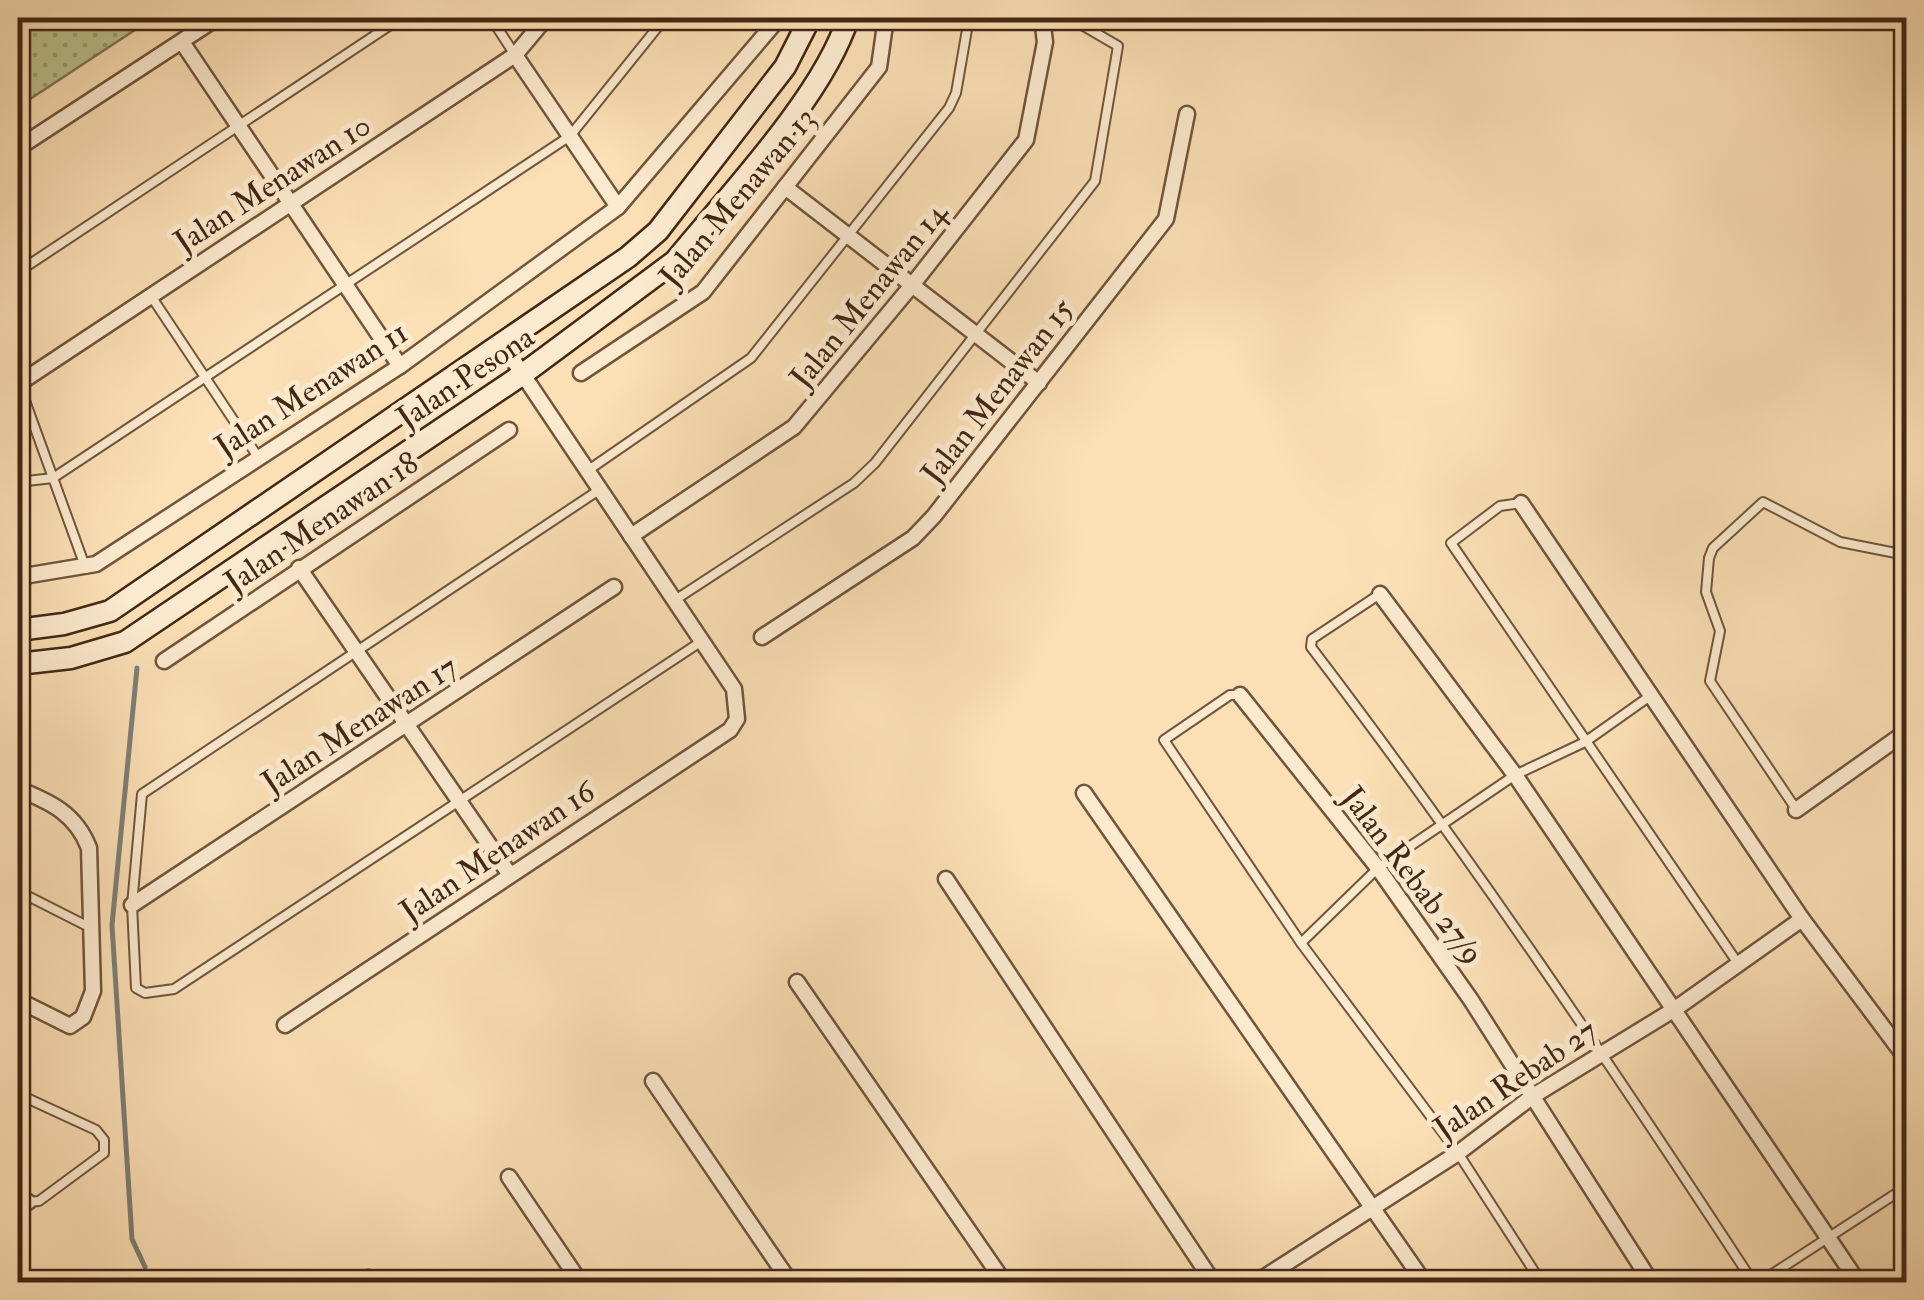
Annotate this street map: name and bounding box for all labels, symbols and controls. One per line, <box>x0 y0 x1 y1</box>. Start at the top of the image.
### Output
street label: Jalan Menawan 13 <box>650 99 825 297</box>
street label: Jalan Menawan 10 <box>166 105 379 263</box>
street label: Jalan Menawan 14 <box>781 193 957 398</box>
street label: Jalan Menawan 15 <box>912 291 1083 493</box>
street label: Jalan Menawan 11 <box>207 313 416 468</box>
street label: Jalan Pesona <box>388 317 543 439</box>
street label: Jalan Menawan 18 <box>216 443 426 603</box>
street label: Jalan Menawan 17 <box>253 647 465 804</box>
street label: Jalan Menawan 16 <box>392 771 604 932</box>
street label: Jalan Rebab 27/9 <box>1332 778 1492 972</box>
street label: Jalan Rebab 27 <box>1426 1010 1605 1150</box>

